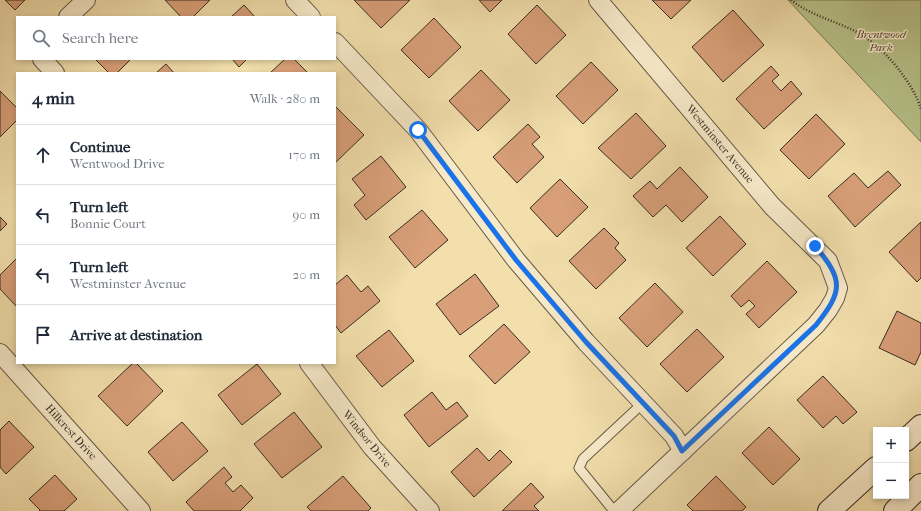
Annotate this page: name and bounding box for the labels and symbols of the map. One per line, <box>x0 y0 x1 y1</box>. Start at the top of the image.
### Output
park label: Brentwood Park <box>856 28 907 54</box>
street label: Westminster Avenue <box>683 101 757 186</box>
route start <box>409 121 427 139</box>
route end <box>806 237 824 255</box>
street label: Hillcrest Drive <box>43 402 100 463</box>
street label: Windsor Drive <box>339 407 394 471</box>

